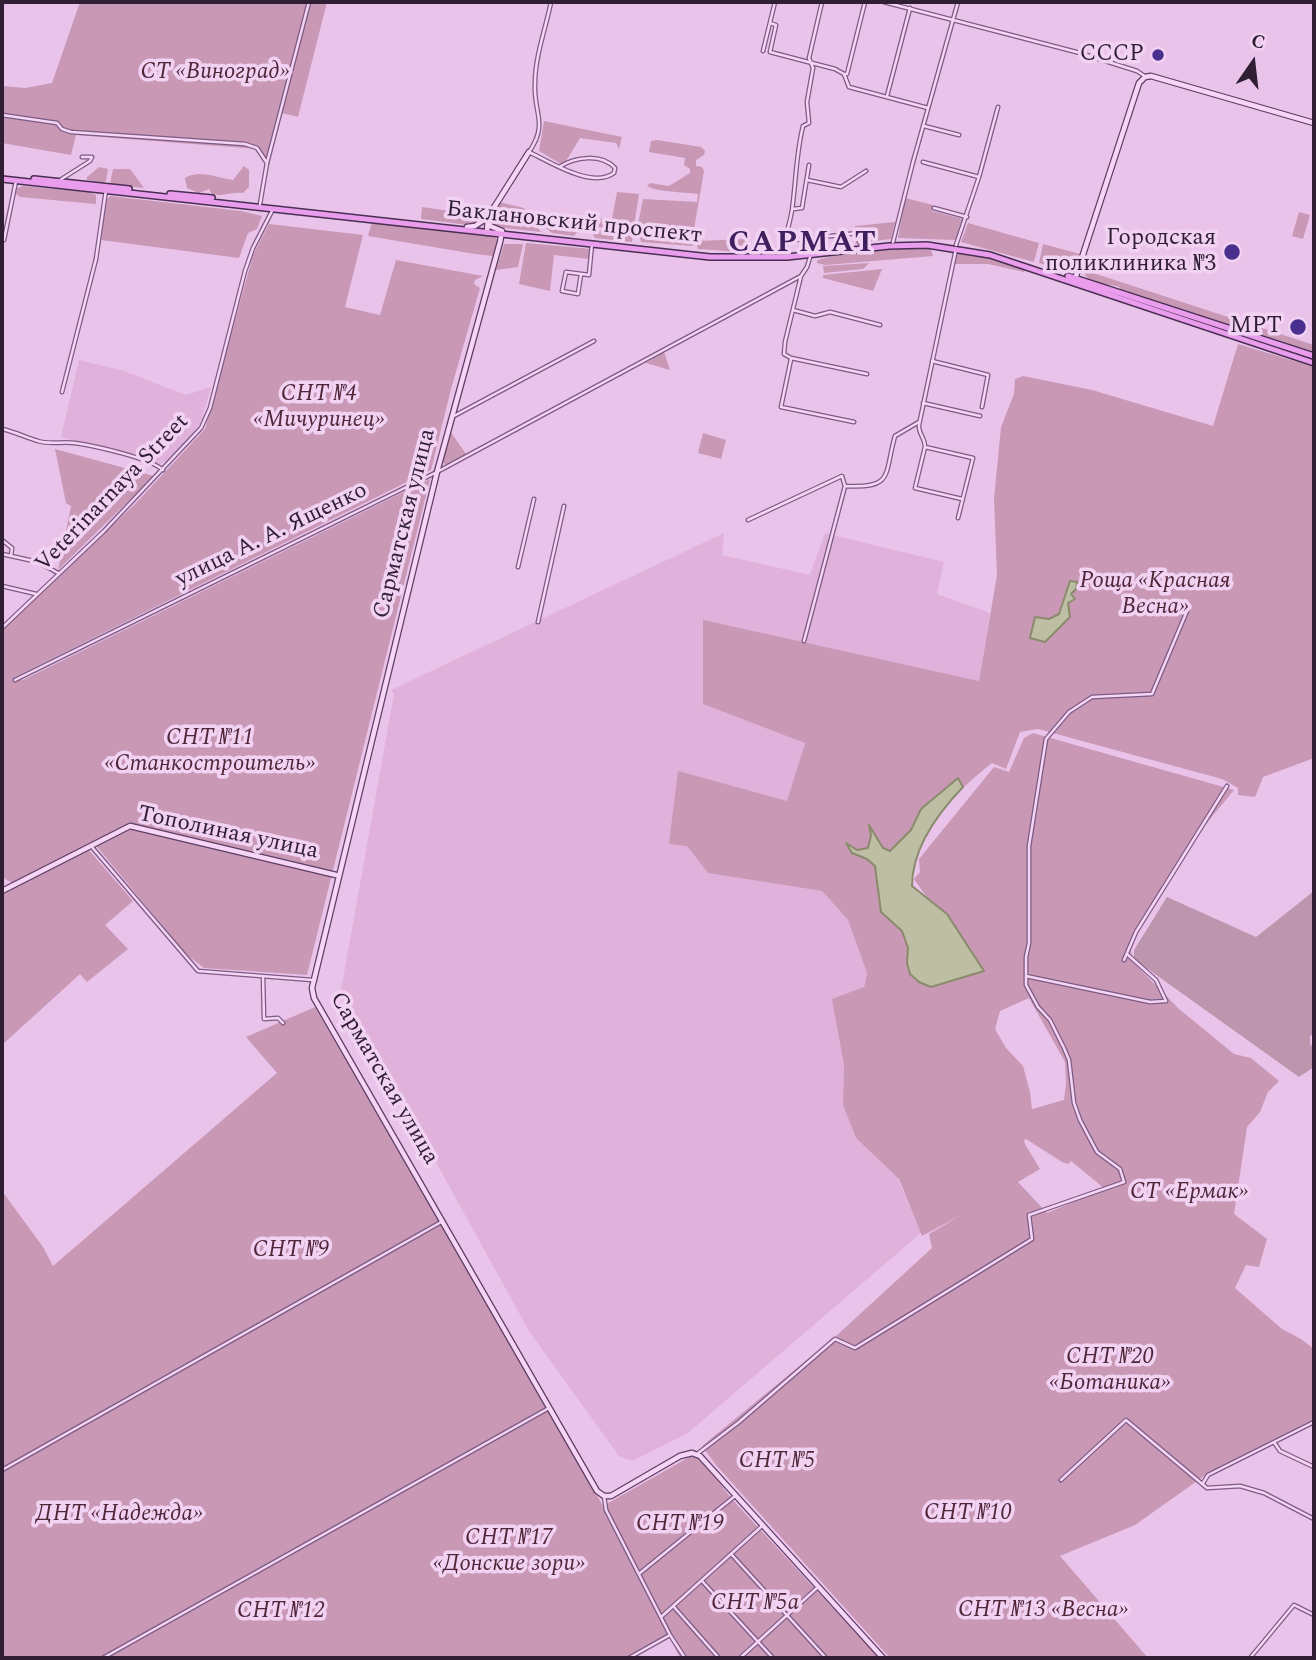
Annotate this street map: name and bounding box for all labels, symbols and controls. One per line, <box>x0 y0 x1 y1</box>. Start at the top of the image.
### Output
text: С <box>1248 26 1268 58</box>
north arrow <box>1218 28 1288 98</box>
place label: СССР <box>1080 41 1144 69</box>
marker: СССР <box>1150 47 1166 63</box>
park label: СТ «Виноград» <box>141 59 289 87</box>
street label: Баклановский проспект <box>445 197 703 251</box>
place label: Городская поликлиника №3 <box>1045 225 1216 279</box>
district label: САРМАТ <box>729 227 877 263</box>
marker: Городская поликлиника №3 <box>1222 242 1242 262</box>
place label: МРТ <box>1230 313 1282 341</box>
marker: МРТ <box>1288 317 1308 337</box>
park label: СНТ №4 «Мичуринец» <box>254 381 384 435</box>
street label: Veterinarnaya Street <box>30 409 196 579</box>
street label: Сарматская улица <box>369 426 443 622</box>
street label: улица А. А. Ященко <box>172 478 372 594</box>
park label: Роща «Красная Весна» <box>1080 568 1230 622</box>
park label: СНТ №11 «Станкостроитель» <box>105 725 315 779</box>
street label: Тополиная улица <box>135 801 321 867</box>
street label: Сарматская улица <box>322 988 444 1170</box>
park label: СТ «Ермак» <box>1130 1179 1248 1207</box>
park label: СНТ №9 <box>253 1237 329 1265</box>
park label: СНТ №20 «Ботаника» <box>1050 1344 1170 1398</box>
park label: СНТ №5 <box>739 1448 815 1476</box>
park label: СНТ №10 <box>924 1500 1012 1528</box>
park label: ДНТ «Надежда» <box>35 1501 203 1529</box>
park label: СНТ №19 <box>636 1511 724 1539</box>
park label: СНТ №17 «Донские зори» <box>433 1525 585 1579</box>
park label: СНТ №5а <box>711 1590 799 1618</box>
park label: СНТ №13 «Весна» <box>958 1597 1128 1625</box>
park label: СНТ №12 <box>237 1598 325 1626</box>

